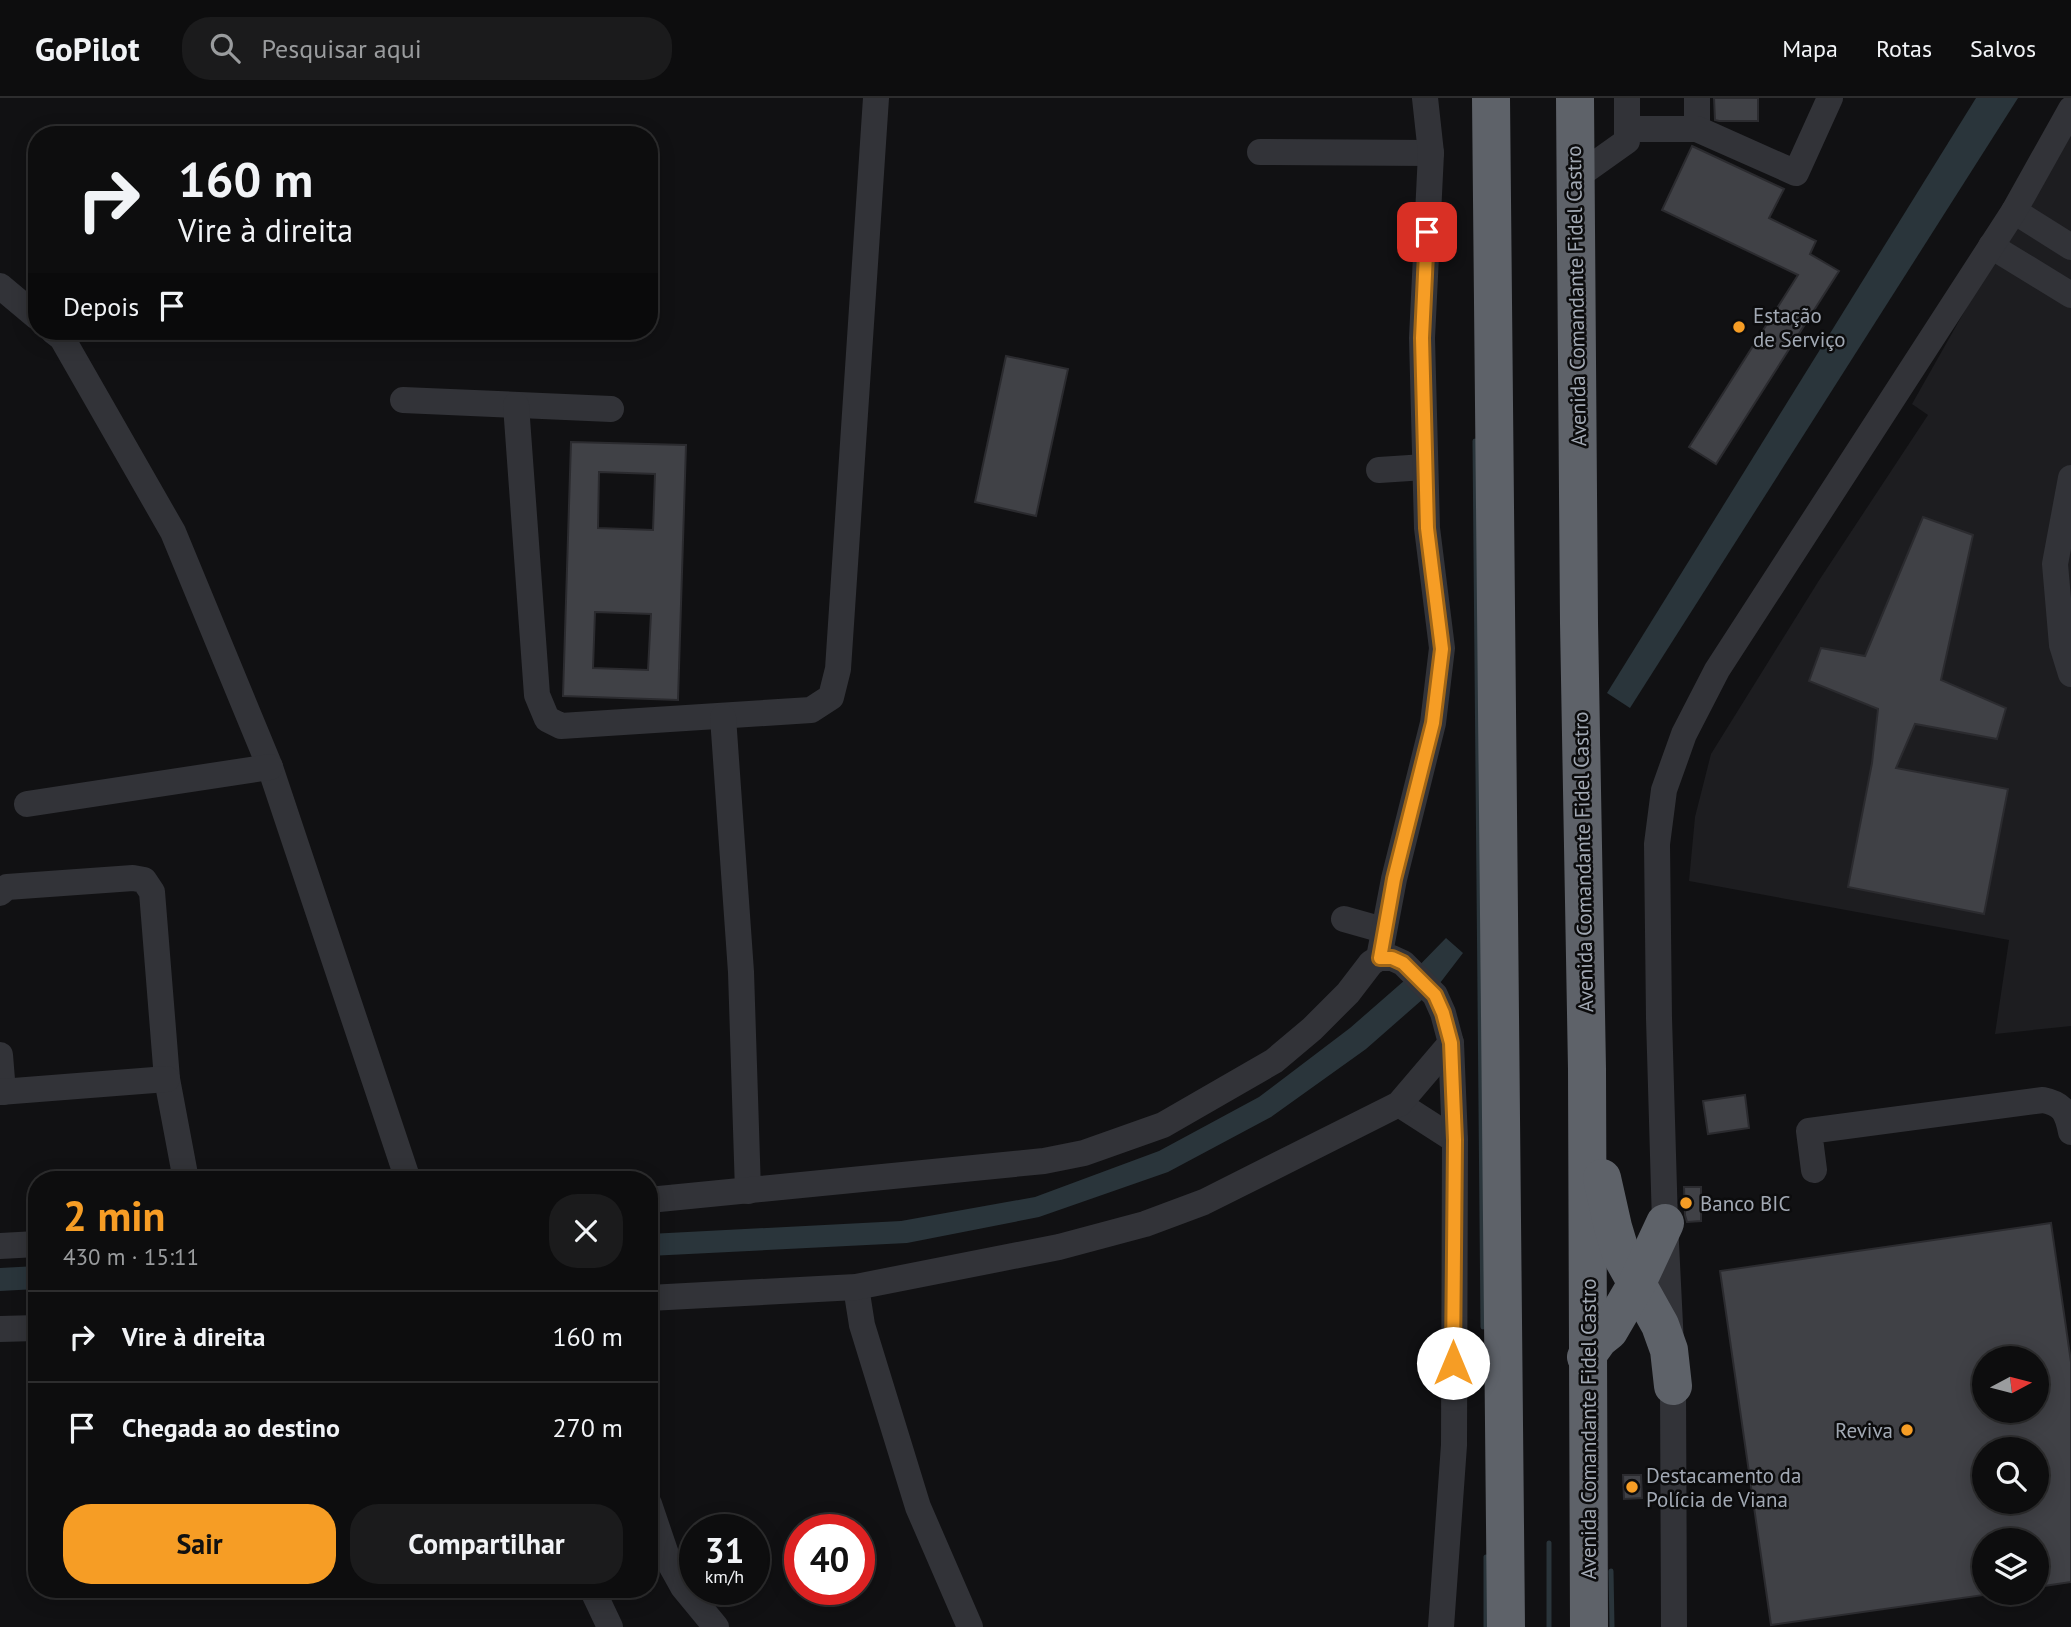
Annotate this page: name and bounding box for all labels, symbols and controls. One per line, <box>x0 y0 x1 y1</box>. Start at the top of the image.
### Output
search box <box>182 17 672 80</box>
text: GoPilot <box>35 27 140 70</box>
icon: search <box>206 29 244 67</box>
text: Pesquisar aqui <box>262 32 422 65</box>
text: Mapa <box>1782 33 1838 64</box>
text: Rotas <box>1876 33 1932 64</box>
text: Salvos <box>1970 33 2036 64</box>
street label: Avenida Comandante Fidel Castro <box>1560 145 1592 447</box>
text: 160 m <box>178 147 313 211</box>
icon: right <box>63 154 154 245</box>
pin <box>1397 202 1457 262</box>
text: Vire à direita <box>178 209 353 251</box>
icon: arrive <box>1408 213 1446 251</box>
icon: arrive <box>153 287 191 325</box>
text: Depois <box>63 290 139 323</box>
place label: Estação de Serviço <box>1753 302 1846 353</box>
marker: Estação de Serviço <box>1731 319 1747 335</box>
street label: Avenida Comandante Fidel Castro <box>1567 711 1599 1013</box>
text: 2 min <box>63 1188 165 1243</box>
place label: Banco BIC <box>1700 1190 1790 1217</box>
button: close <box>549 1194 623 1268</box>
marker: Banco BIC <box>1678 1195 1694 1211</box>
text: 430 m · 15:11 <box>63 1242 199 1271</box>
street label: Avenida Comandante Fidel Castro <box>1575 1279 1602 1579</box>
icon: right <box>63 1318 101 1356</box>
text: Vire à direita <box>122 1320 265 1353</box>
text: 160 m <box>552 1320 623 1353</box>
position arrow <box>1416 1326 1490 1400</box>
north arrow <box>1972 1346 2049 1423</box>
map controls <box>1972 1346 2049 1605</box>
icon: arrive <box>63 1409 101 1447</box>
text: Chegada ao destino <box>122 1411 340 1444</box>
text: 270 m <box>552 1411 623 1444</box>
place label: Reviva <box>1835 1417 1893 1444</box>
marker: Reviva <box>1899 1422 1915 1438</box>
button: search <box>1972 1437 2049 1514</box>
place label: Destacamento da Polícia de Viana <box>1646 1462 1801 1513</box>
marker: Destacamento da Polícia de Viana <box>1624 1479 1640 1495</box>
button: Sair <box>63 1504 336 1584</box>
button: Compartilhar <box>350 1504 623 1584</box>
speed limit sign: 40 <box>784 1514 875 1605</box>
text: 31 <box>705 1527 744 1573</box>
button: layers <box>1972 1528 2049 1605</box>
text: km/h <box>705 1565 744 1588</box>

